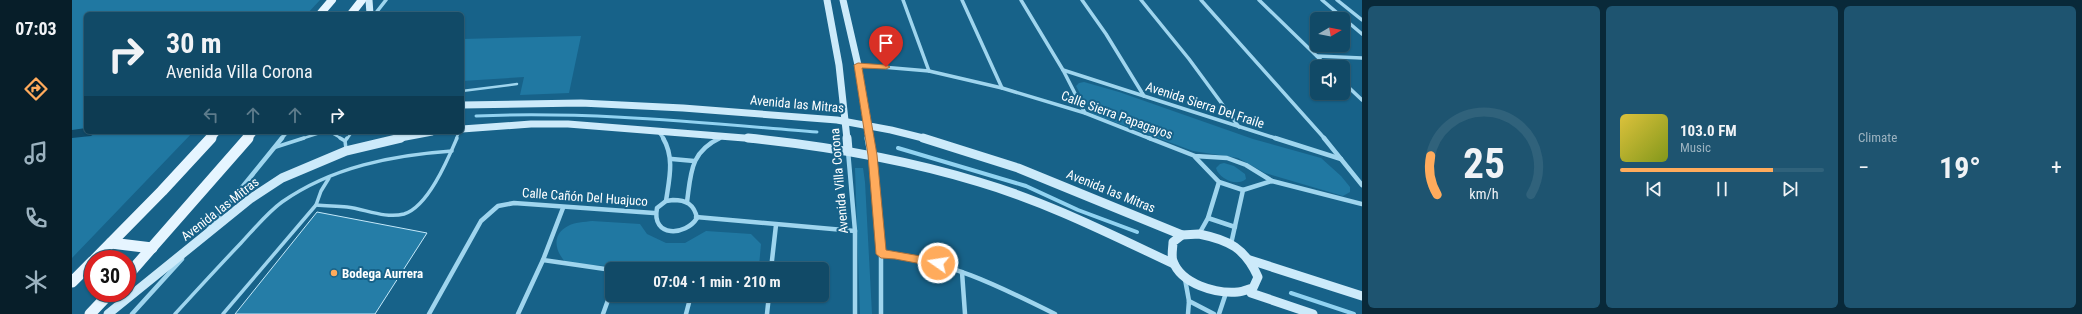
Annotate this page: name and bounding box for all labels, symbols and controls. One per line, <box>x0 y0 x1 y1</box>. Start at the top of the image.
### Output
north arrow <box>1310 12 1350 52</box>
map controls <box>1310 12 1350 100</box>
text: 07:03 <box>15 18 57 39</box>
pin <box>869 26 903 67</box>
text: 30 m <box>166 27 222 60</box>
icon: right <box>100 28 152 80</box>
icon: arrive <box>875 32 897 54</box>
button: sound <box>1310 60 1350 100</box>
text: Avenida Villa Corona <box>166 61 313 82</box>
icon: directions <box>22 75 50 103</box>
street label: Avenida Sierra Del Fraile <box>1144 79 1266 131</box>
street label: Calle Sierra Papagayos <box>1059 88 1175 142</box>
street label: Avenida las Mitras <box>749 92 845 116</box>
icon: left <box>200 104 222 126</box>
icon: ahead <box>242 104 264 126</box>
icon: ahead <box>284 104 306 126</box>
icon: right <box>326 104 348 126</box>
text: 103.0 FM <box>1680 122 1737 140</box>
street label: Avenida Villa Corona <box>827 128 851 234</box>
text: Climate <box>1858 130 1897 145</box>
icon: music <box>22 139 50 167</box>
text: 25 <box>1463 139 1505 188</box>
text: Music <box>1680 140 1711 155</box>
text: 19° <box>1939 150 1981 185</box>
text: − <box>1858 155 1869 180</box>
text: + <box>2051 155 2062 180</box>
street label: Avenida las Mitras <box>1064 166 1158 216</box>
street label: Avenida las Mitras <box>178 174 262 244</box>
icon: previous <box>1643 178 1665 200</box>
icon: pause <box>1711 178 1733 200</box>
icon: next <box>1779 178 1801 200</box>
street label: Calle Cañón Del Huajuco <box>522 185 648 209</box>
text: km/h <box>1469 186 1499 202</box>
icon: phone <box>22 204 50 232</box>
position arrow <box>917 242 959 284</box>
speed limit sign: 30 <box>84 250 136 302</box>
place label: Bodega Aurrera <box>342 266 423 281</box>
icon: climate <box>22 268 50 296</box>
marker: Bodega Aurrera <box>329 268 339 278</box>
text: 07:04 · 1 min · 210 m <box>653 273 781 291</box>

